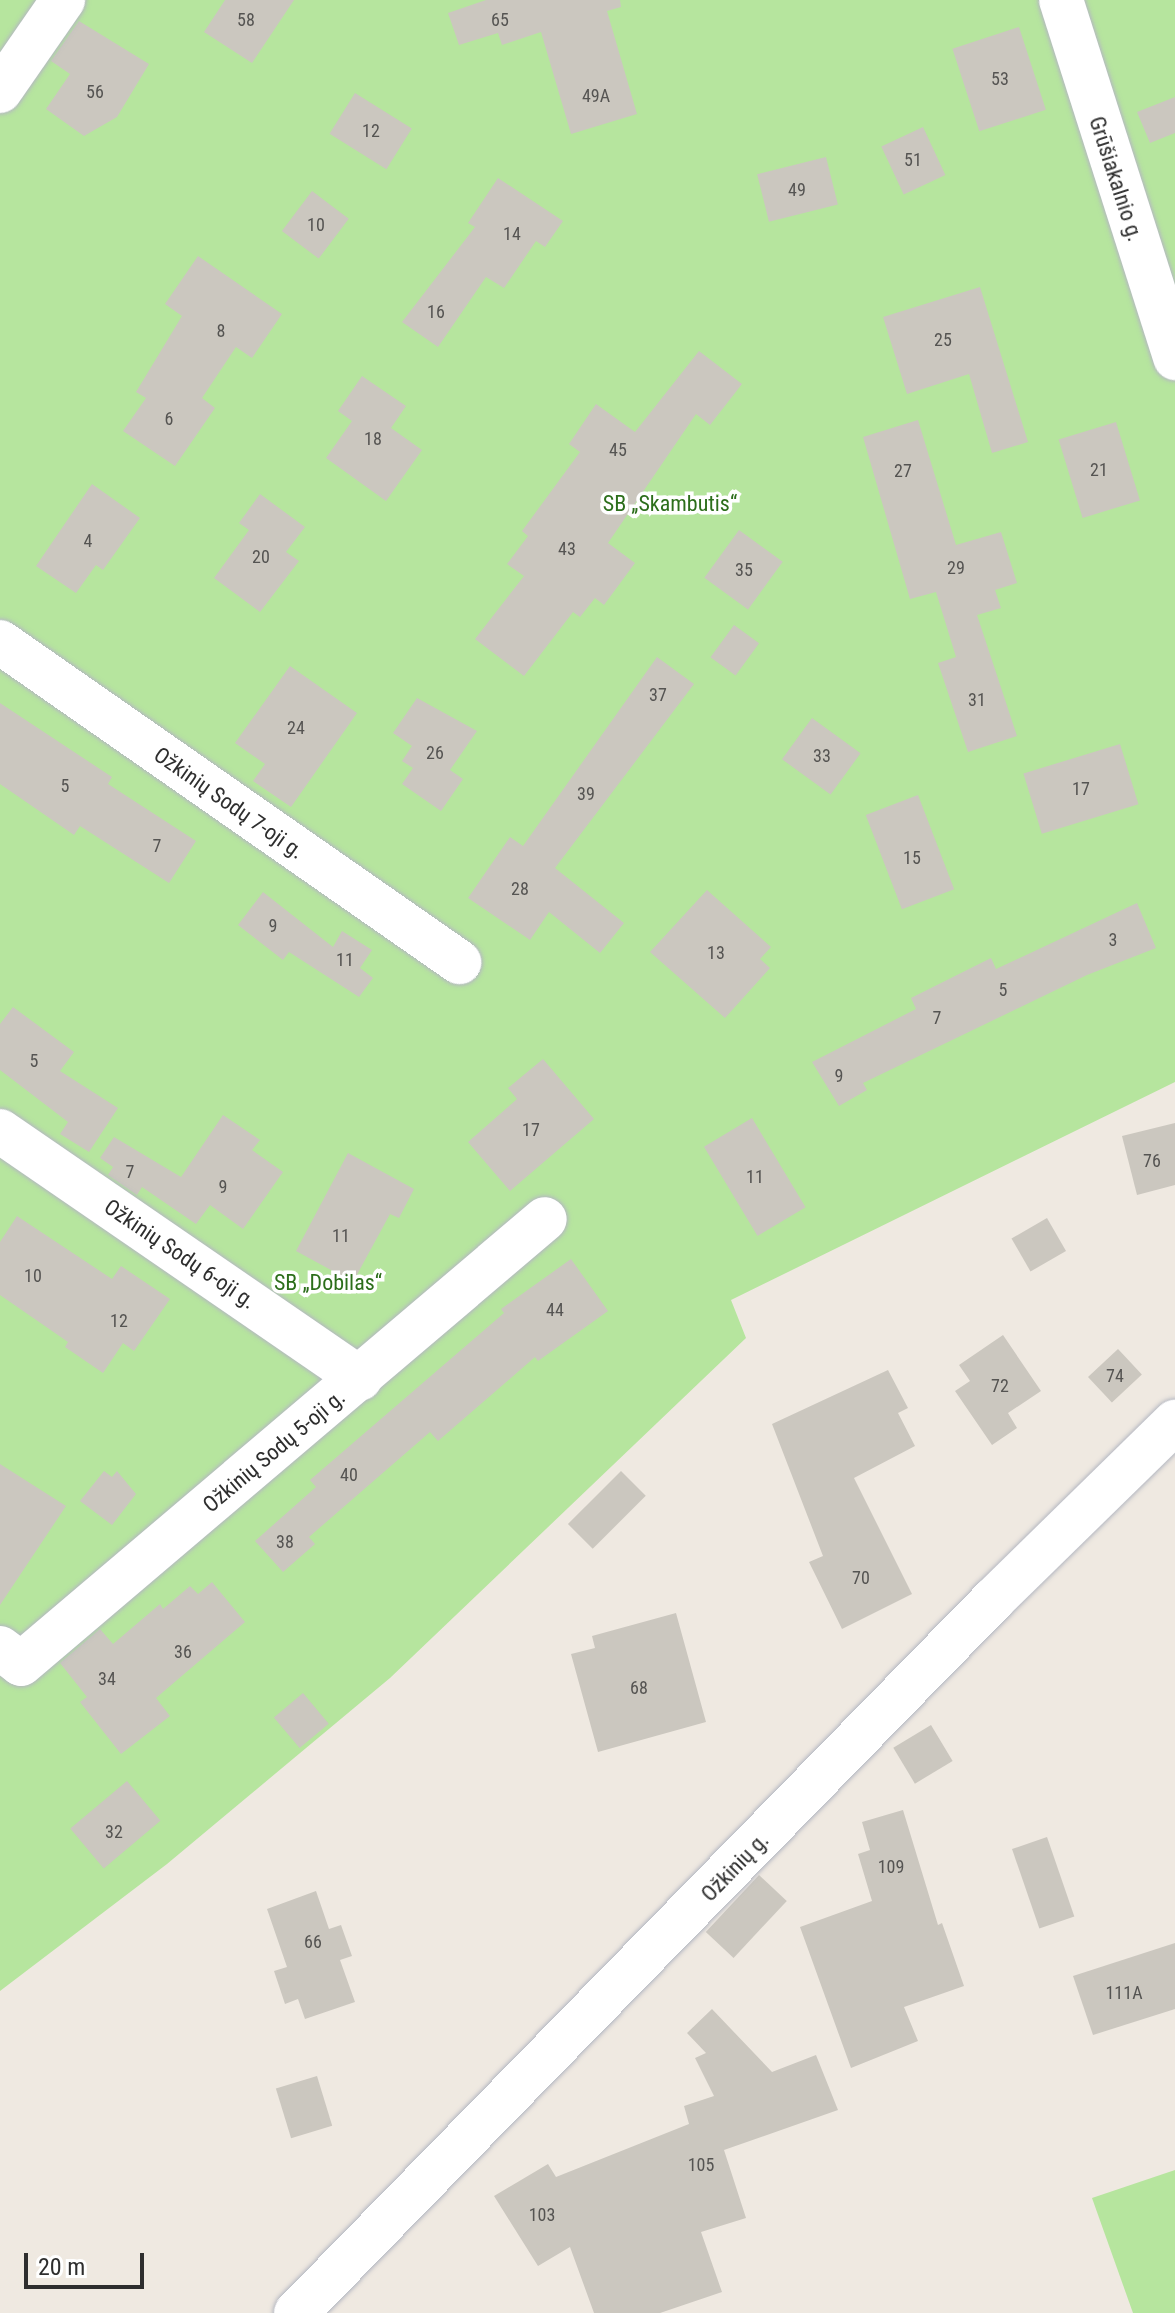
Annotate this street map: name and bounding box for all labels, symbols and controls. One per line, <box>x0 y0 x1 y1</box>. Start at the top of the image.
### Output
house number: 58 <box>237 9 255 31</box>
house number: 65 <box>491 9 509 31</box>
house number: 53 <box>991 68 1009 90</box>
house number: 56 <box>86 81 104 103</box>
house number: 49A <box>582 85 610 107</box>
street label: Grūšiakalnio g. <box>1083 113 1149 245</box>
house number: 12 <box>362 120 380 142</box>
house number: 51 <box>904 149 922 171</box>
house number: 49 <box>788 179 806 201</box>
house number: 10 <box>307 214 325 236</box>
house number: 14 <box>503 223 521 245</box>
house number: 16 <box>427 301 445 323</box>
house number: 8 <box>217 320 225 342</box>
house number: 25 <box>934 329 952 351</box>
house number: 6 <box>165 408 173 430</box>
house number: 18 <box>364 428 382 450</box>
house number: 45 <box>609 439 627 461</box>
house number: 21 <box>1090 459 1108 481</box>
house number: 27 <box>894 460 912 482</box>
park label: SB „Skambutis“ <box>603 491 737 517</box>
house number: 4 <box>84 530 92 552</box>
house number: 43 <box>558 538 576 560</box>
house number: 20 <box>252 546 270 568</box>
house number: 29 <box>947 557 965 579</box>
house number: 35 <box>735 559 753 581</box>
house number: 37 <box>649 684 667 706</box>
house number: 31 <box>968 689 986 711</box>
house number: 24 <box>287 717 305 739</box>
street label: Ožkinių Sodų 7-oji g. <box>149 741 309 865</box>
house number: 26 <box>426 742 444 764</box>
house number: 33 <box>813 745 831 767</box>
house number: 5 <box>61 775 69 797</box>
house number: 17 <box>1072 778 1090 800</box>
house number: 39 <box>577 783 595 805</box>
house number: 7 <box>153 835 161 857</box>
house number: 15 <box>903 847 921 869</box>
house number: 28 <box>511 878 529 900</box>
house number: 9 <box>269 915 277 937</box>
house number: 3 <box>1109 929 1117 951</box>
house number: 13 <box>707 942 725 964</box>
house number: 11 <box>336 949 354 971</box>
house number: 5 <box>999 979 1007 1001</box>
house number: 7 <box>933 1007 941 1029</box>
house number: 5 <box>30 1050 38 1072</box>
house number: 9 <box>835 1065 843 1087</box>
house number: 17 <box>522 1119 540 1141</box>
house number: 76 <box>1143 1150 1161 1172</box>
house number: 7 <box>126 1161 134 1183</box>
house number: 11 <box>746 1166 764 1188</box>
house number: 9 <box>219 1176 227 1198</box>
street label: Ožkinių Sodų 6-oji g. <box>99 1193 261 1315</box>
house number: 11 <box>332 1225 350 1247</box>
house number: 10 <box>24 1265 42 1287</box>
park label: SB „Dobilas“ <box>274 1270 382 1296</box>
house number: 44 <box>546 1299 564 1321</box>
house number: 12 <box>110 1310 128 1332</box>
house number: 74 <box>1106 1365 1124 1387</box>
house number: 72 <box>991 1375 1009 1397</box>
street label: Ožkinių Sodų 5-oji g. <box>198 1384 350 1518</box>
house number: 40 <box>340 1464 358 1486</box>
house number: 38 <box>276 1531 294 1553</box>
house number: 70 <box>852 1567 870 1589</box>
house number: 36 <box>174 1641 192 1663</box>
house number: 34 <box>98 1668 116 1690</box>
house number: 68 <box>630 1677 648 1699</box>
house number: 32 <box>105 1821 123 1843</box>
street label: Ožkinių g. <box>696 1827 774 1907</box>
house number: 109 <box>878 1856 904 1878</box>
house number: 66 <box>304 1931 322 1953</box>
house number: 111A <box>1105 1982 1143 2004</box>
house number: 105 <box>688 2154 714 2176</box>
house number: 103 <box>529 2204 555 2226</box>
scale bar <box>28 2237 148 2287</box>
text: 20 m <box>38 2253 85 2281</box>

